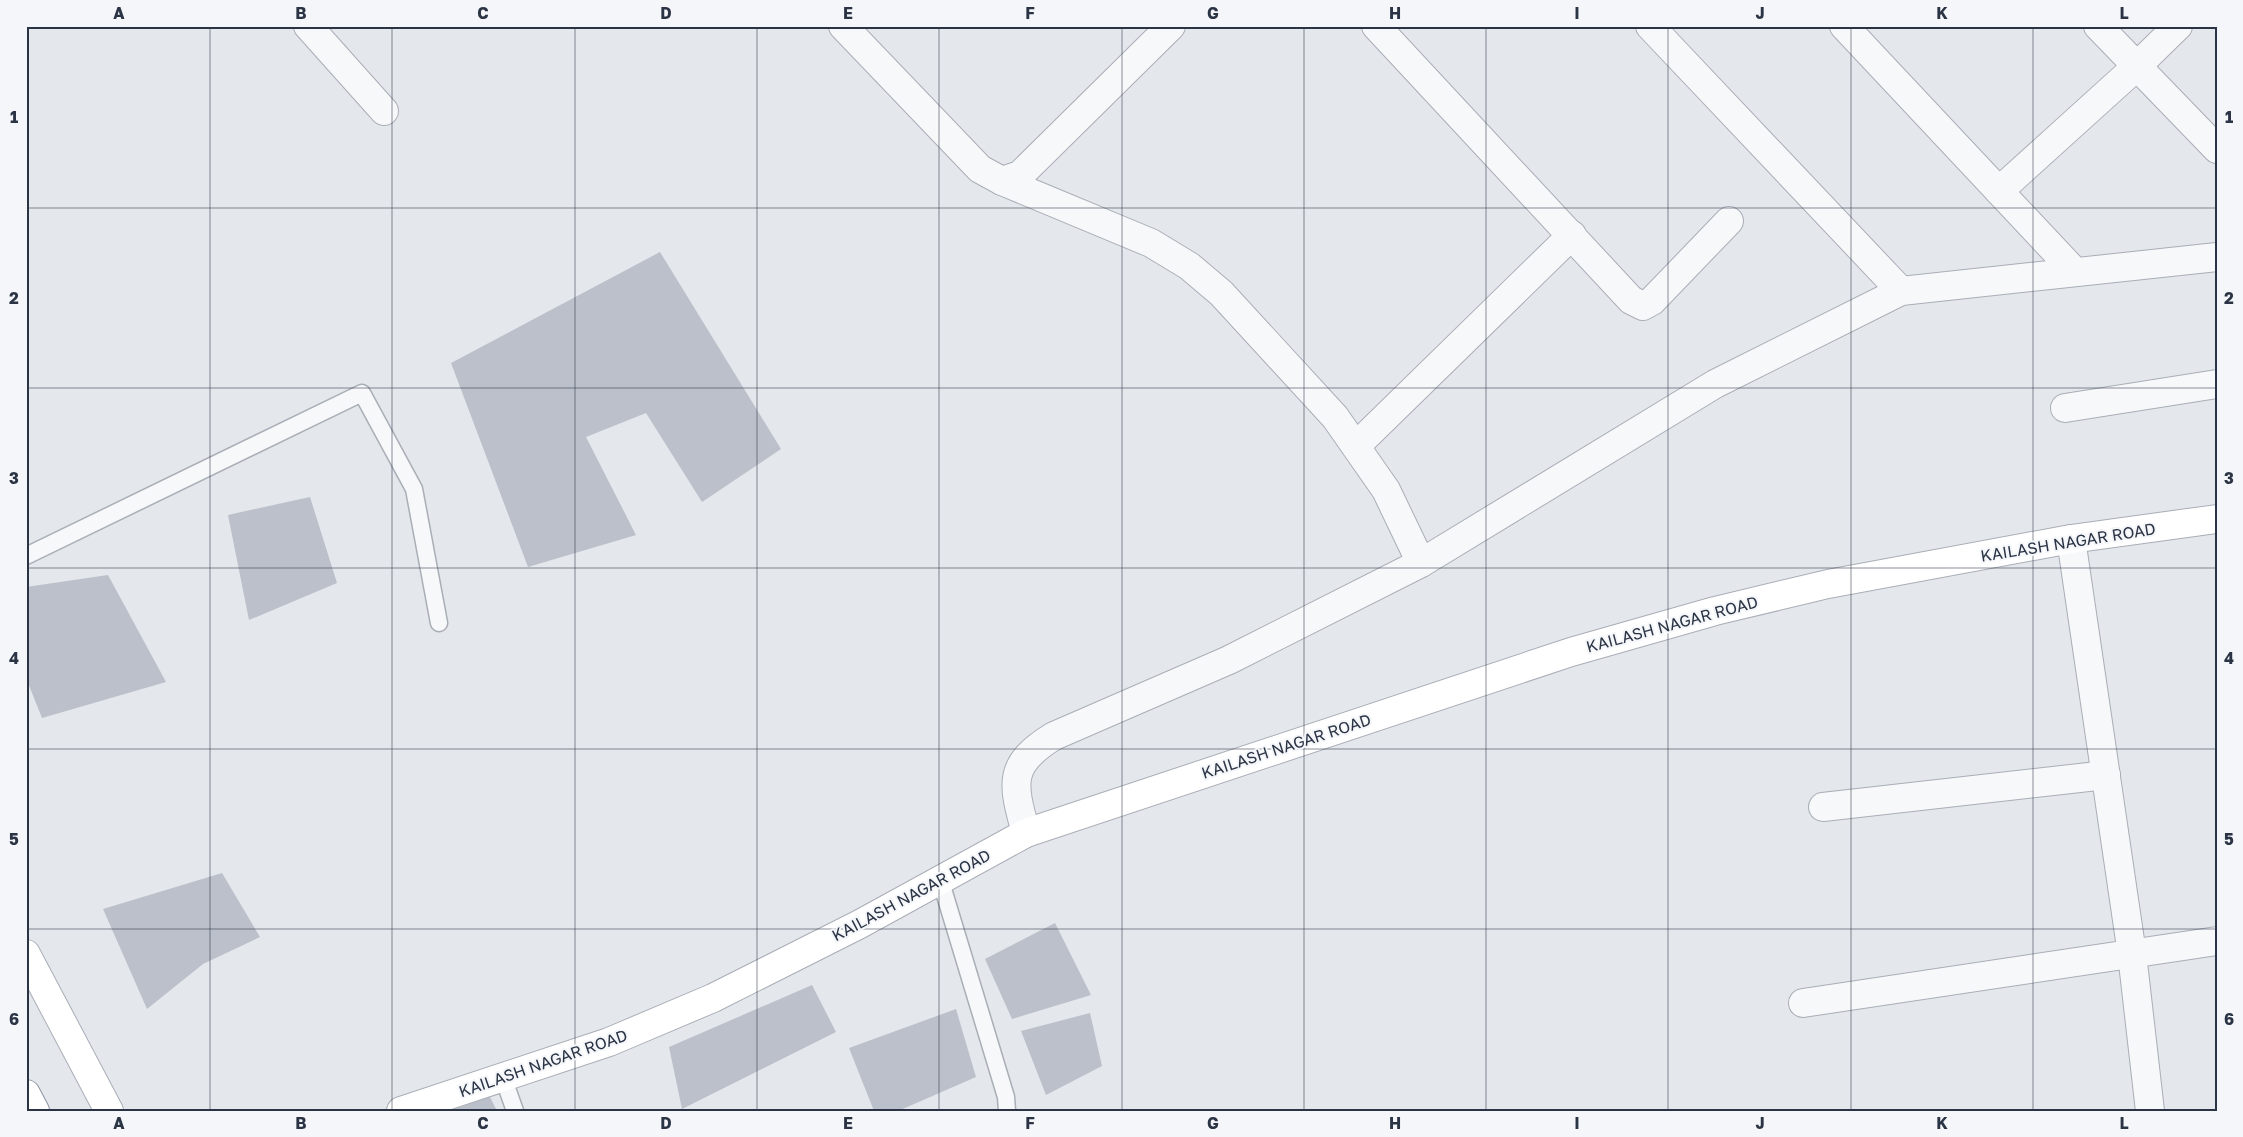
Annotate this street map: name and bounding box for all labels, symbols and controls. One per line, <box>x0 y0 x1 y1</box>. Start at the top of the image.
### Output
text: A <box>113 3 125 23</box>
text: B <box>295 3 307 23</box>
text: C <box>477 3 489 23</box>
text: D <box>660 3 672 23</box>
text: E <box>843 3 853 23</box>
text: F <box>1025 3 1035 23</box>
text: G <box>1207 3 1219 23</box>
text: H <box>1389 3 1401 23</box>
text: I <box>1574 3 1580 23</box>
text: J <box>1755 3 1765 23</box>
text: K <box>1936 3 1948 23</box>
text: L <box>2119 3 2129 23</box>
text: 1 <box>10 107 18 127</box>
text: 1 <box>2225 107 2233 127</box>
text: 2 <box>9 288 19 308</box>
text: 2 <box>2224 288 2234 308</box>
text: 3 <box>9 468 19 488</box>
text: 3 <box>2224 468 2234 488</box>
street label: KAILASH NAGAR ROAD <box>1979 518 2157 566</box>
street label: KAILASH NAGAR ROAD <box>1584 591 1760 657</box>
text: 4 <box>9 648 19 668</box>
text: 4 <box>2224 648 2234 668</box>
street label: KAILASH NAGAR ROAD <box>1199 709 1373 783</box>
text: 5 <box>9 829 19 849</box>
text: 5 <box>2224 829 2234 849</box>
street label: KAILASH NAGAR ROAD <box>828 845 994 945</box>
text: 6 <box>9 1009 19 1029</box>
text: 6 <box>2224 1009 2234 1029</box>
street label: KAILASH NAGAR ROAD <box>456 1025 630 1101</box>
text: A <box>113 1113 125 1133</box>
text: B <box>295 1113 307 1133</box>
text: C <box>477 1113 489 1133</box>
text: D <box>660 1113 672 1133</box>
text: E <box>843 1113 853 1133</box>
text: F <box>1025 1113 1035 1133</box>
text: G <box>1207 1113 1219 1133</box>
text: H <box>1389 1113 1401 1133</box>
text: I <box>1574 1113 1580 1133</box>
text: J <box>1755 1113 1765 1133</box>
text: K <box>1936 1113 1948 1133</box>
text: L <box>2119 1113 2129 1133</box>

